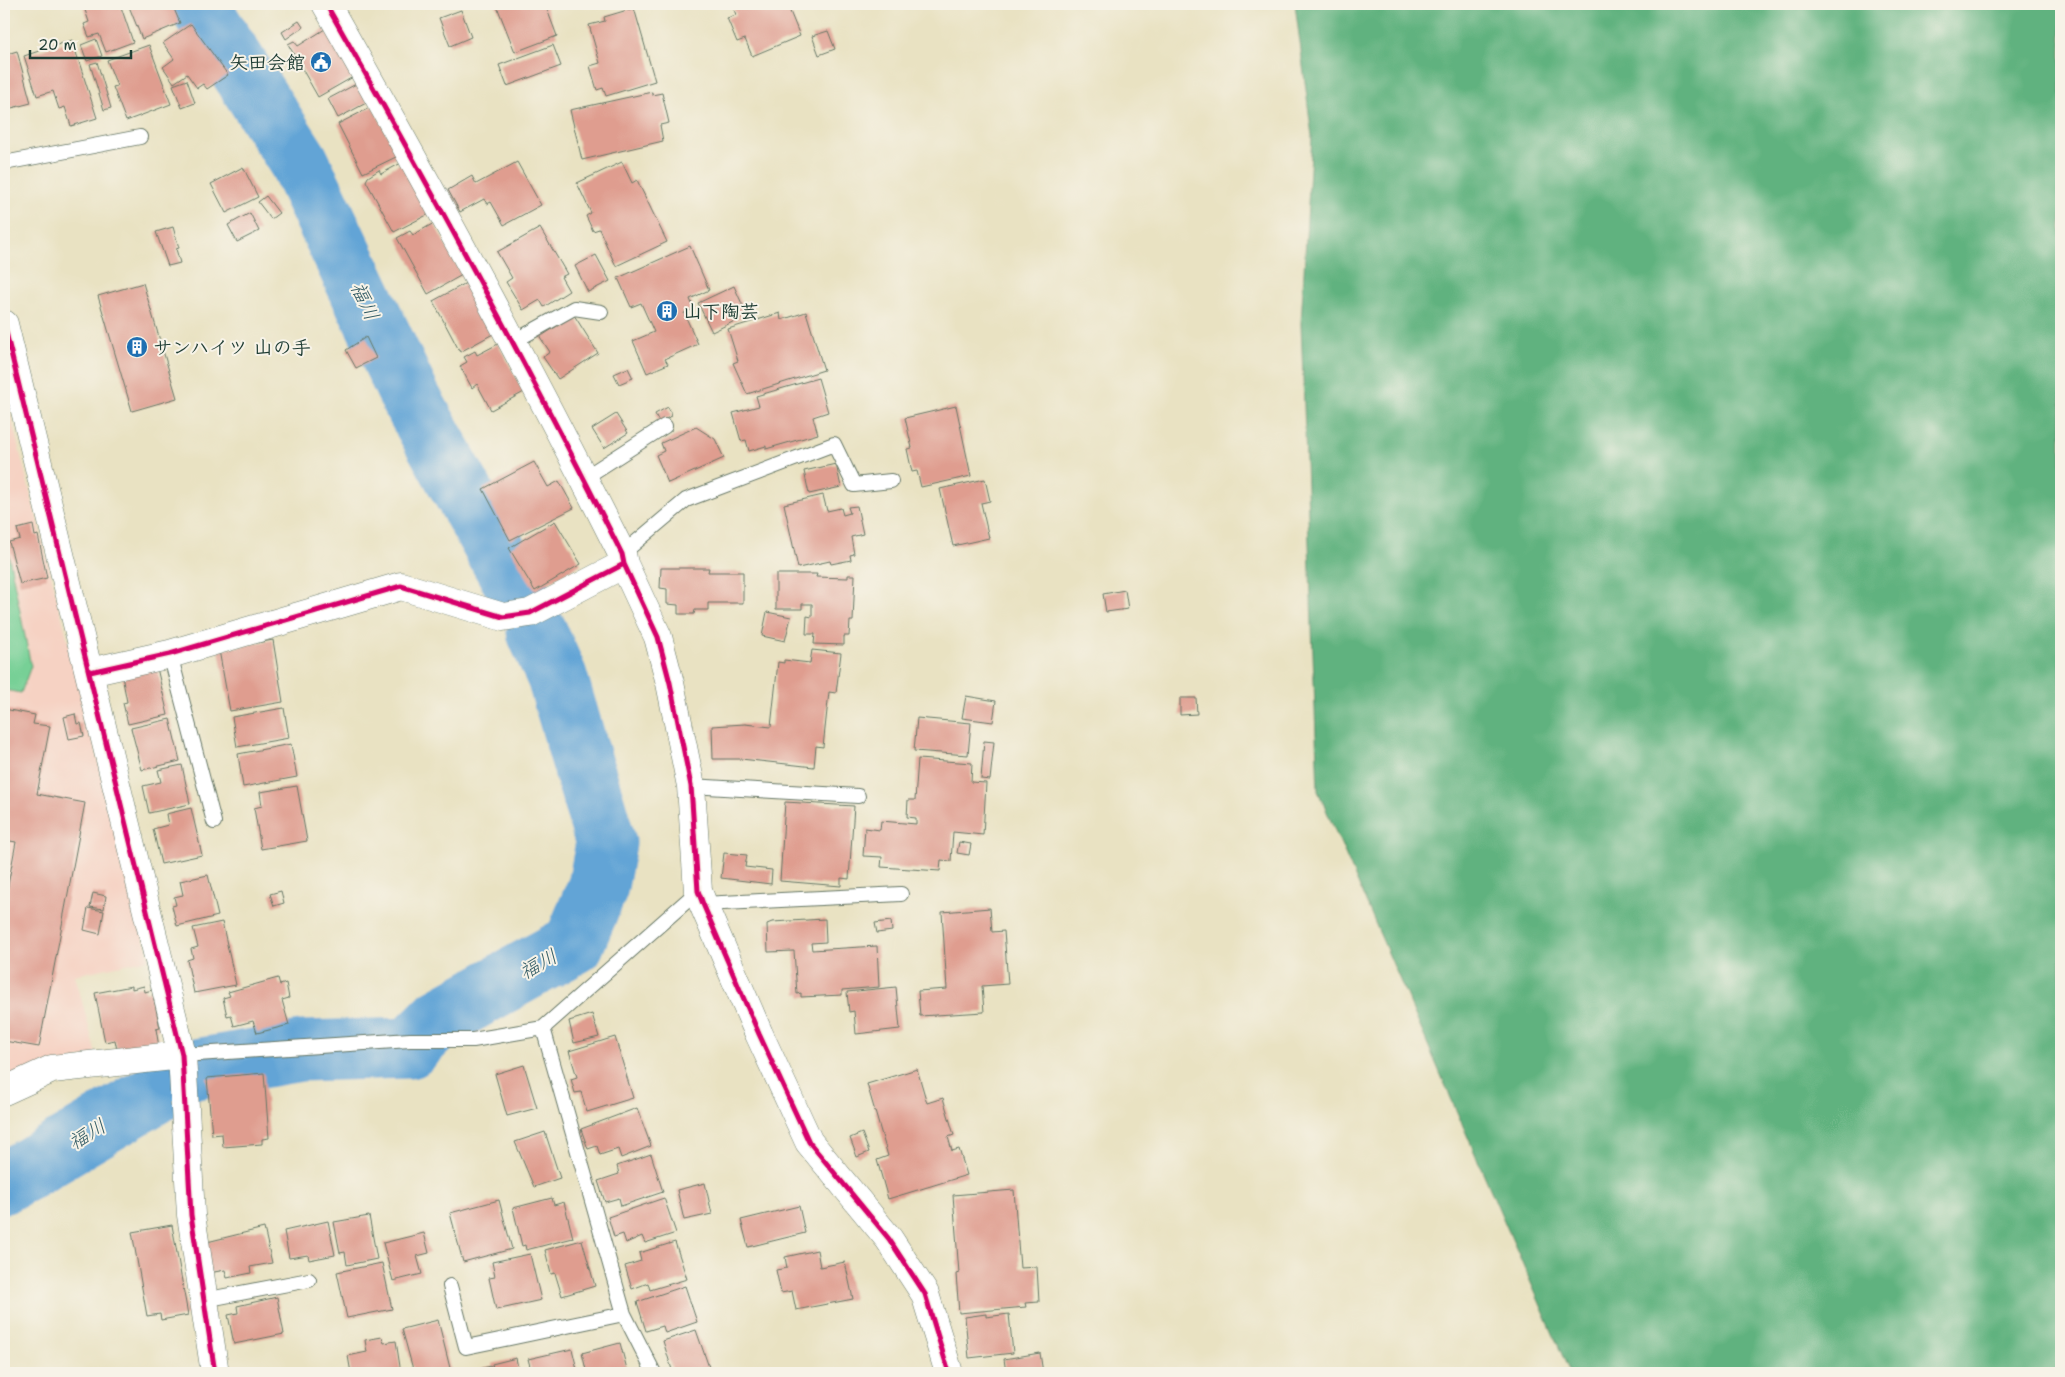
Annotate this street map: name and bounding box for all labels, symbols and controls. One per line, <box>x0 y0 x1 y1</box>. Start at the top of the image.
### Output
scale bar <box>30 28 131 60</box>
text: 20 m <box>38 35 77 55</box>
place label: 矢田会館 <box>229 50 305 75</box>
public building icon: 矢田会館 <box>309 50 333 74</box>
water label: 福川 <box>345 277 385 325</box>
building icon: 山下陶芸 <box>655 299 679 323</box>
place label: 山下陶芸 <box>683 299 759 324</box>
building icon: サンハイツ 山の手 <box>125 335 149 359</box>
place label: サンハイツ 山の手 <box>153 335 311 360</box>
water label: 福川 <box>514 943 562 985</box>
water label: 福川 <box>63 1113 111 1155</box>

